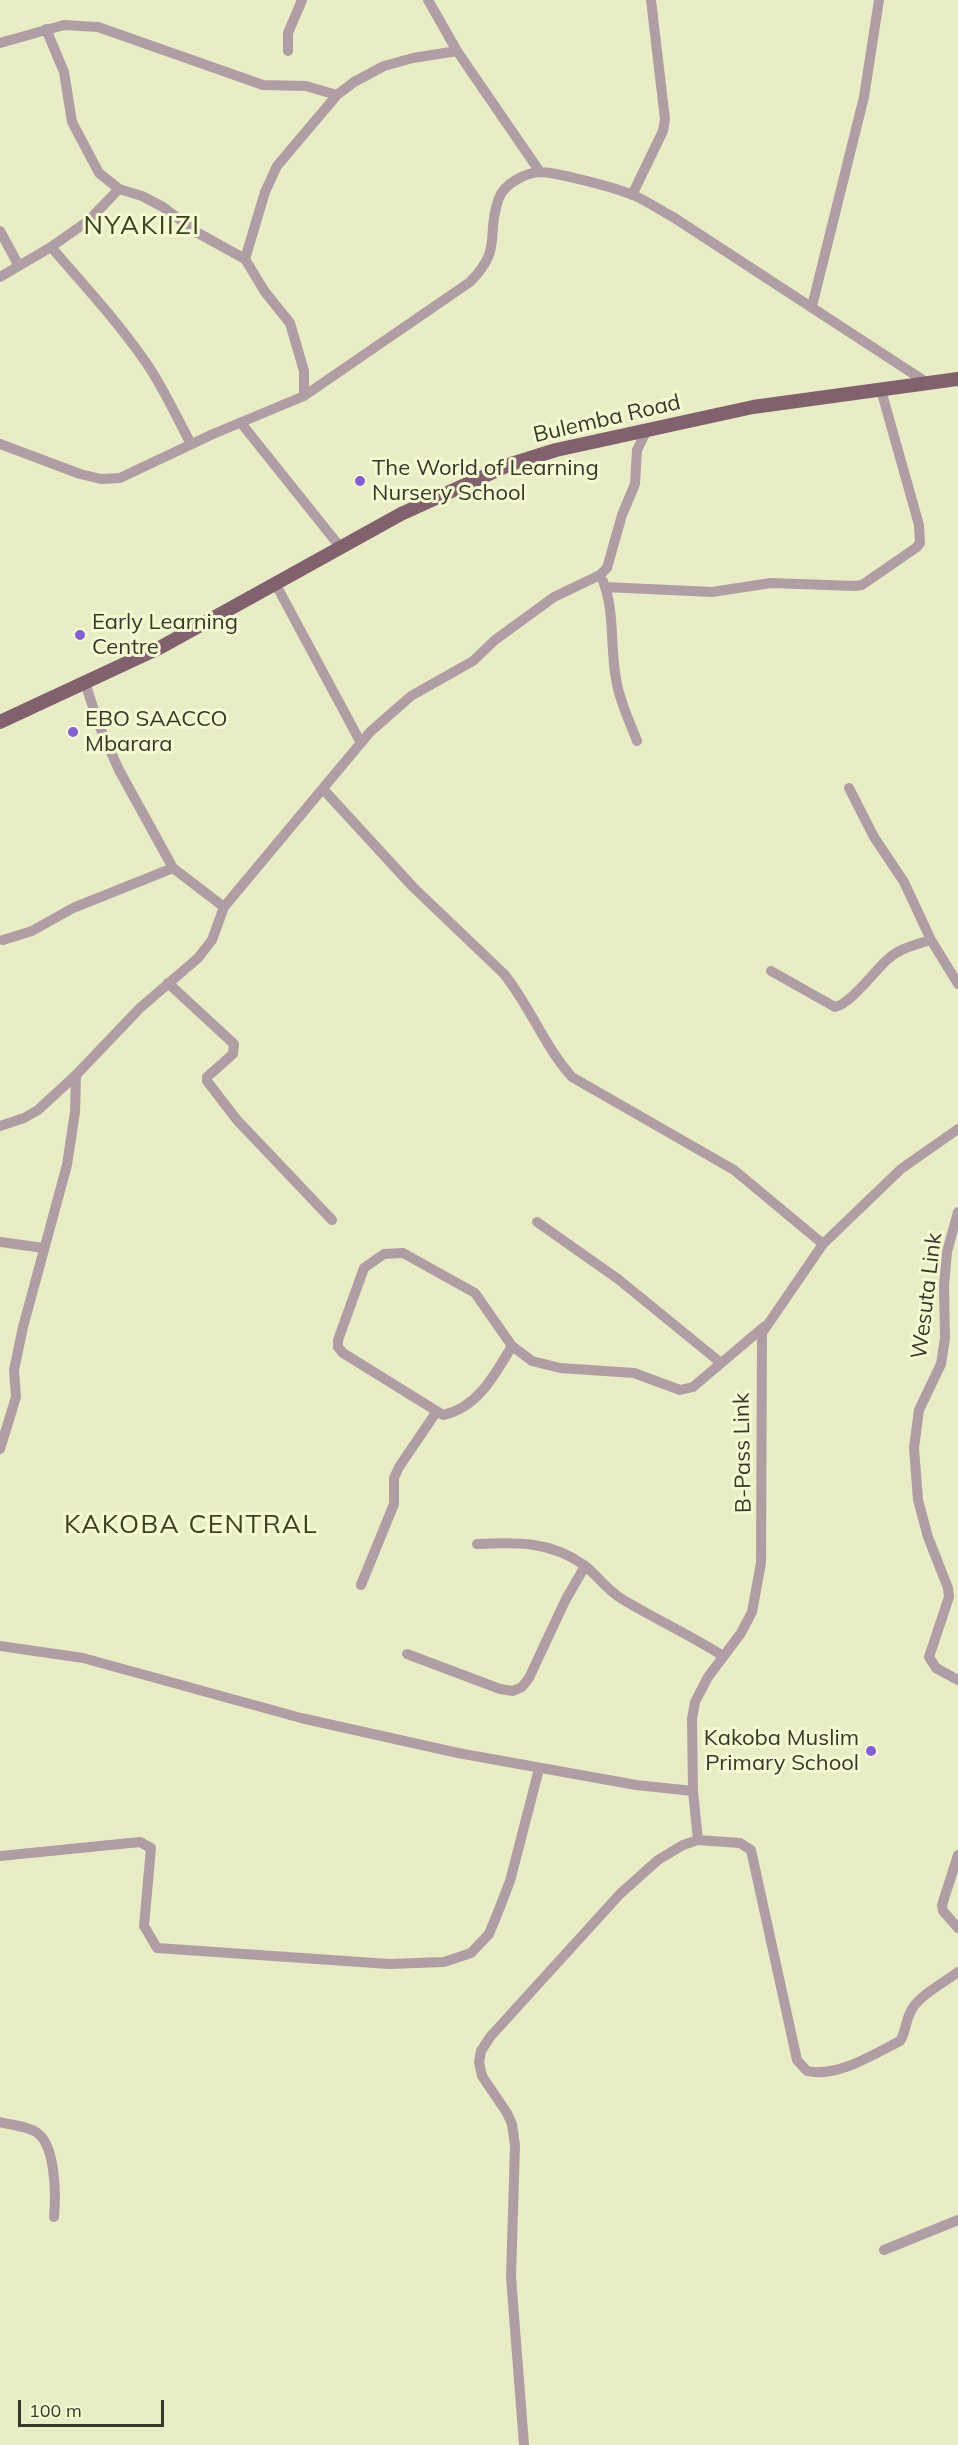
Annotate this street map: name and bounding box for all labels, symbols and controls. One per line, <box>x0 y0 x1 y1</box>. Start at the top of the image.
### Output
district label: NYAKIIZI <box>84 210 200 242</box>
street label: Bulemba Road <box>531 389 683 449</box>
place label: The World of Learning Nursery School <box>372 455 599 506</box>
marker: The World of Learning Nursery School <box>353 474 367 488</box>
place label: Early Learning Centre <box>92 609 238 660</box>
marker: Early Learning Centre <box>73 628 87 642</box>
place label: EBO SAACCO Mbarara <box>85 706 227 758</box>
marker: EBO SAACCO Mbarara <box>66 725 80 739</box>
street label: Wesuta Link <box>906 1231 948 1361</box>
street label: B-Pass Link <box>729 1393 757 1513</box>
district label: KAKOBA CENTRAL <box>64 1509 318 1541</box>
place label: Kakoba Muslim Primary School <box>704 1725 859 1777</box>
marker: Kakoba Muslim Primary School <box>864 1744 878 1758</box>
scale bar <box>21 2388 166 2426</box>
text: 100 m <box>29 2399 82 2422</box>

